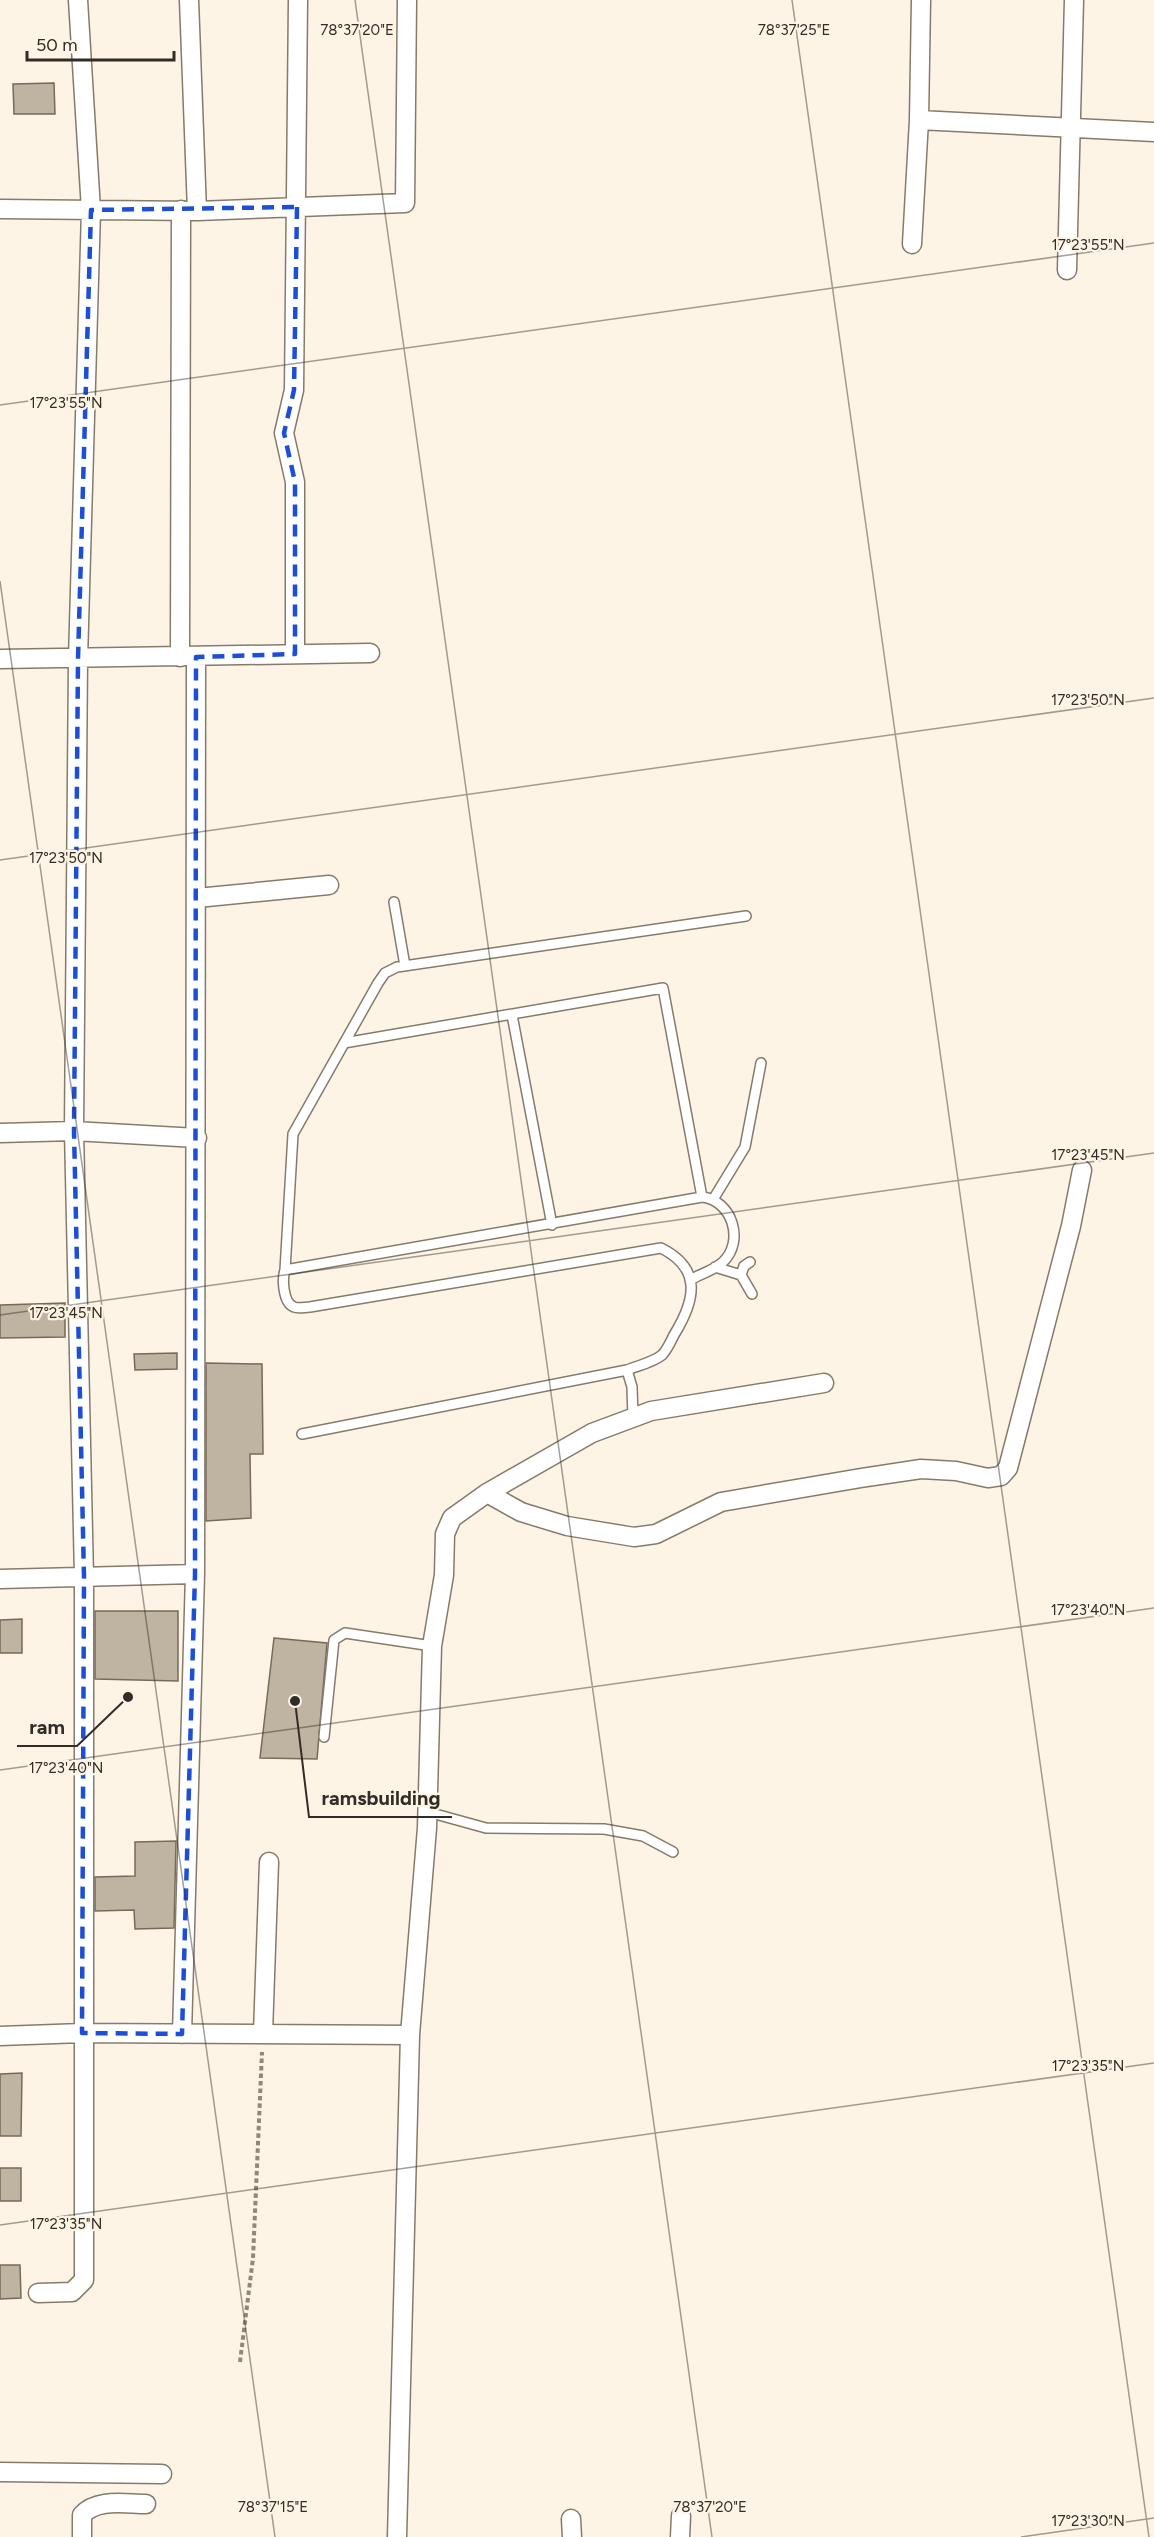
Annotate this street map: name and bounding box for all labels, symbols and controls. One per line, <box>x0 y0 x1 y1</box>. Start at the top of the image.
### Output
text: 78°37'20"E <box>320 21 394 39</box>
text: 78°37'25"E <box>758 21 830 39</box>
scale bar <box>27 24 174 62</box>
text: 50 m <box>36 34 78 56</box>
text: 17°23'55"N <box>1052 236 1125 254</box>
text: 17°23'55"N <box>30 394 103 412</box>
text: 17°23'50"N <box>1051 691 1125 709</box>
text: 17°23'50"N <box>29 849 103 867</box>
text: 17°23'45"N <box>1051 1146 1125 1164</box>
text: 17°23'45"N <box>29 1304 103 1322</box>
text: 17°23'40"N <box>1051 1601 1125 1619</box>
callout: ram <box>17 1708 77 1746</box>
text: ram <box>29 1715 65 1739</box>
text: 17°23'40"N <box>29 1759 103 1777</box>
callout: ramsbuilding <box>309 1779 452 1817</box>
text: ramsbuilding <box>322 1786 440 1810</box>
text: 17°23'35"N <box>1052 2057 1124 2075</box>
text: 17°23'35"N <box>30 2215 102 2233</box>
text: 78°37'15"E <box>238 2498 308 2516</box>
text: 78°37'20"E <box>673 2498 747 2516</box>
text: 17°23'30"N <box>1051 2512 1125 2530</box>

